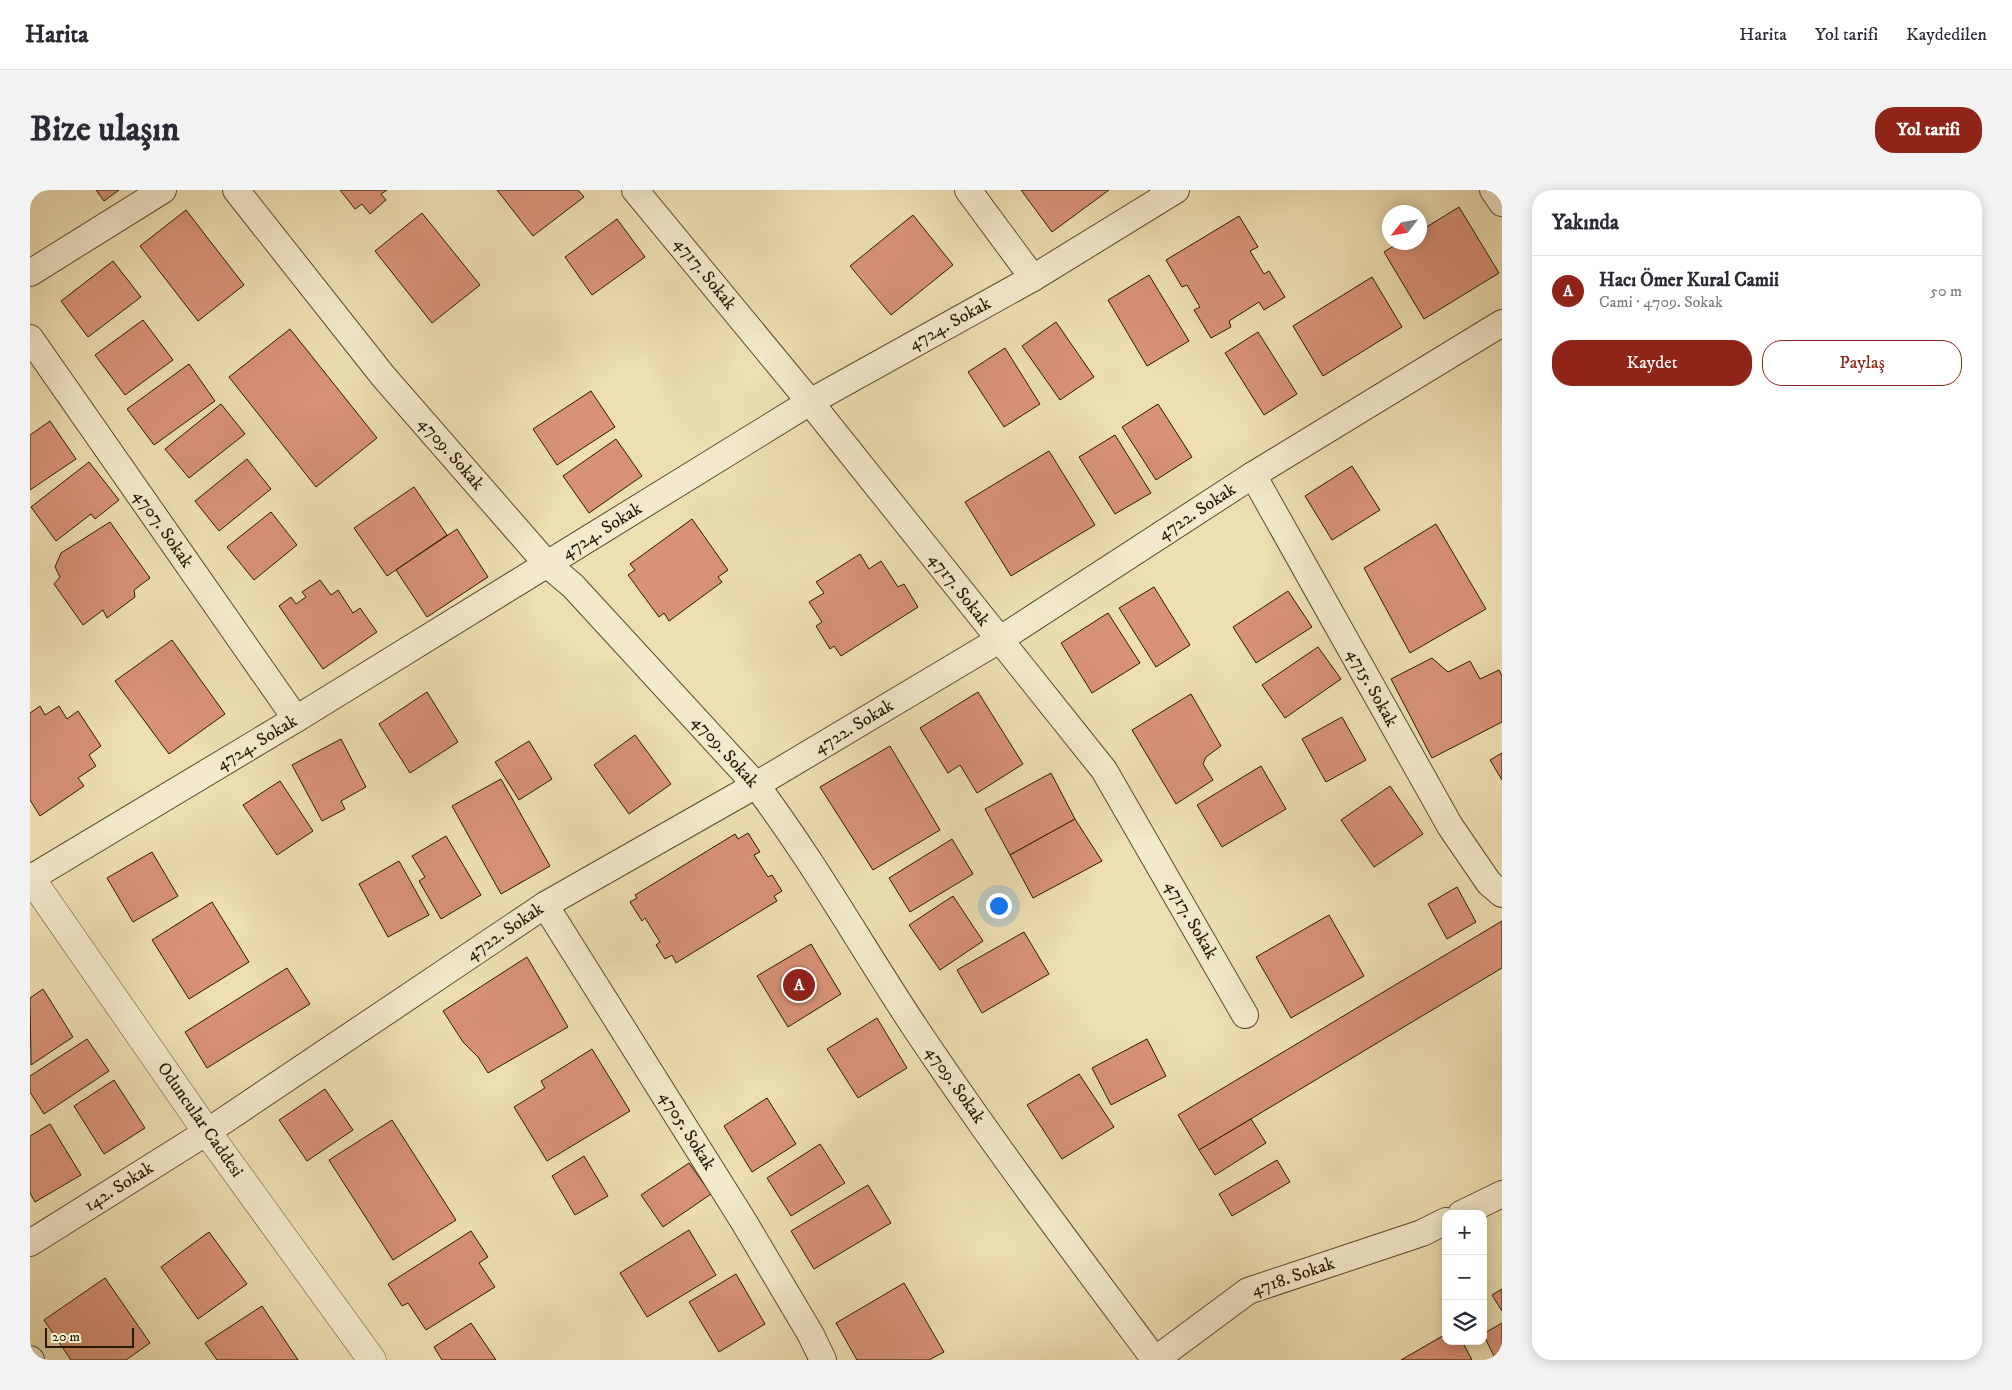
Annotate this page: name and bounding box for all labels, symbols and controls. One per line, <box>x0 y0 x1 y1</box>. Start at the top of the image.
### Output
text: Harita <box>25 20 88 50</box>
text: Harita <box>1739 24 1787 46</box>
text: Yol tarifi <box>1815 24 1878 46</box>
text: Kaydedilen <box>1906 24 1987 46</box>
button: Yol tarifi <box>1875 107 1982 153</box>
text: Bize ulaşın <box>30 108 180 152</box>
north arrow <box>1382 205 1427 250</box>
text: Yakında <box>1552 210 1619 236</box>
street label: 4717. Sokak <box>669 233 741 315</box>
text: Hacı Ömer Kural Camii <box>1599 269 1779 292</box>
text: A <box>1563 281 1573 301</box>
text: 50 m <box>1930 281 1962 301</box>
street label: 4724. Sokak <box>905 292 995 356</box>
text: Cami · 4709. Sokak <box>1599 292 1723 312</box>
button: Kaydet <box>1552 340 1752 386</box>
button: Paylaş <box>1762 340 1962 386</box>
street label: 4709. Sokak <box>413 413 489 495</box>
street label: 4722. Sokak <box>1154 479 1240 545</box>
street label: 4707. Sokak <box>128 486 198 572</box>
street label: 4724. Sokak <box>558 498 646 564</box>
street label: 4717. Sokak <box>924 549 994 631</box>
street label: 4715. Sokak <box>1342 645 1402 731</box>
street label: 4722. Sokak <box>810 695 898 759</box>
street label: 4724. Sokak <box>212 710 302 776</box>
street label: 4709. Sokak <box>687 711 763 793</box>
street label: 4717. Sokak <box>1160 877 1222 963</box>
your location <box>986 893 1012 919</box>
street label: 4722. Sokak <box>462 898 548 966</box>
pin: A <box>783 966 815 1004</box>
street label: 4709. Sokak <box>920 1042 990 1128</box>
street label: Oduncular Caddesi <box>152 1058 248 1182</box>
street label: 4705. Sokak <box>654 1087 720 1175</box>
street label: 142. Sokak <box>80 1157 158 1217</box>
map controls <box>1442 1210 1487 1345</box>
button: + <box>1442 1210 1487 1255</box>
street label: 4718. Sokak <box>1248 1252 1338 1302</box>
button: − <box>1442 1255 1487 1300</box>
button: layers <box>1442 1300 1487 1345</box>
scale bar <box>45 1325 134 1348</box>
text: 20 m <box>52 1328 80 1346</box>

